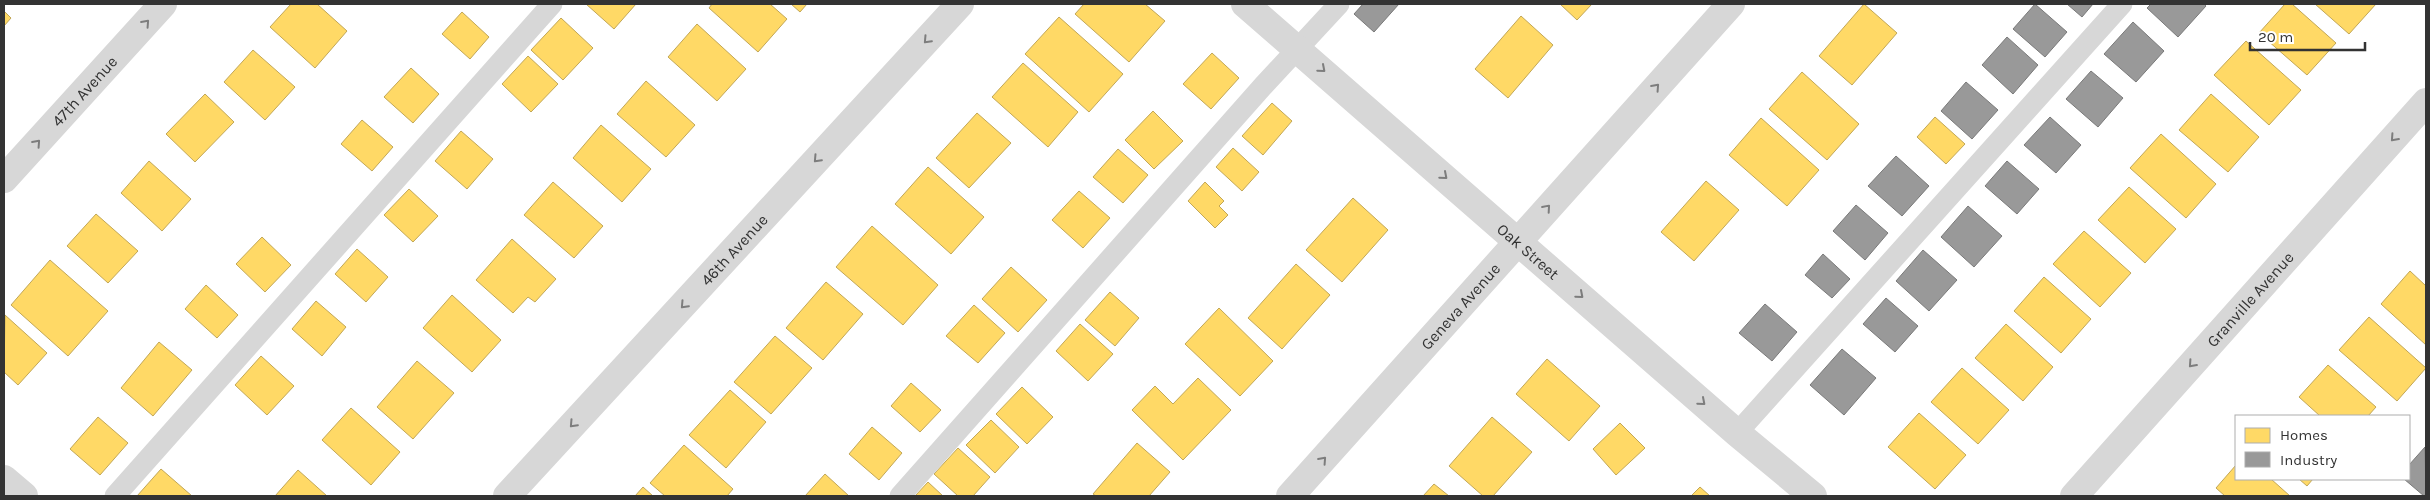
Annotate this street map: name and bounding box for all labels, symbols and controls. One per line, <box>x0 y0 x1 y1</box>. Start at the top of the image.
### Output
one-way arrow <box>140 19 149 28</box>
scale bar <box>2250 20 2365 52</box>
text: 20 m <box>2258 28 2293 46</box>
one-way arrow <box>924 34 933 43</box>
street label: 47th Avenue <box>47 52 121 130</box>
one-way arrow <box>1316 64 1325 73</box>
one-way arrow <box>1650 84 1659 93</box>
one-way arrow <box>2391 133 2400 142</box>
one-way arrow <box>31 139 40 148</box>
one-way arrow <box>814 154 823 163</box>
one-way arrow <box>1439 170 1448 179</box>
one-way arrow <box>1542 204 1551 213</box>
street label: 46th Avenue <box>696 210 771 289</box>
street label: Oak Street <box>1494 219 1563 283</box>
street label: Granville Avenue <box>2202 248 2297 351</box>
street label: Geneva Avenue <box>1416 259 1504 353</box>
one-way arrow <box>1574 289 1583 298</box>
one-way arrow <box>680 299 689 308</box>
one-way arrow <box>2189 358 2198 367</box>
one-way arrow <box>1696 396 1705 405</box>
legend <box>2235 415 2410 480</box>
one-way arrow <box>570 419 579 428</box>
text: Homes <box>2280 426 2328 444</box>
text: Industry <box>2280 451 2337 469</box>
one-way arrow <box>1317 456 1326 465</box>

